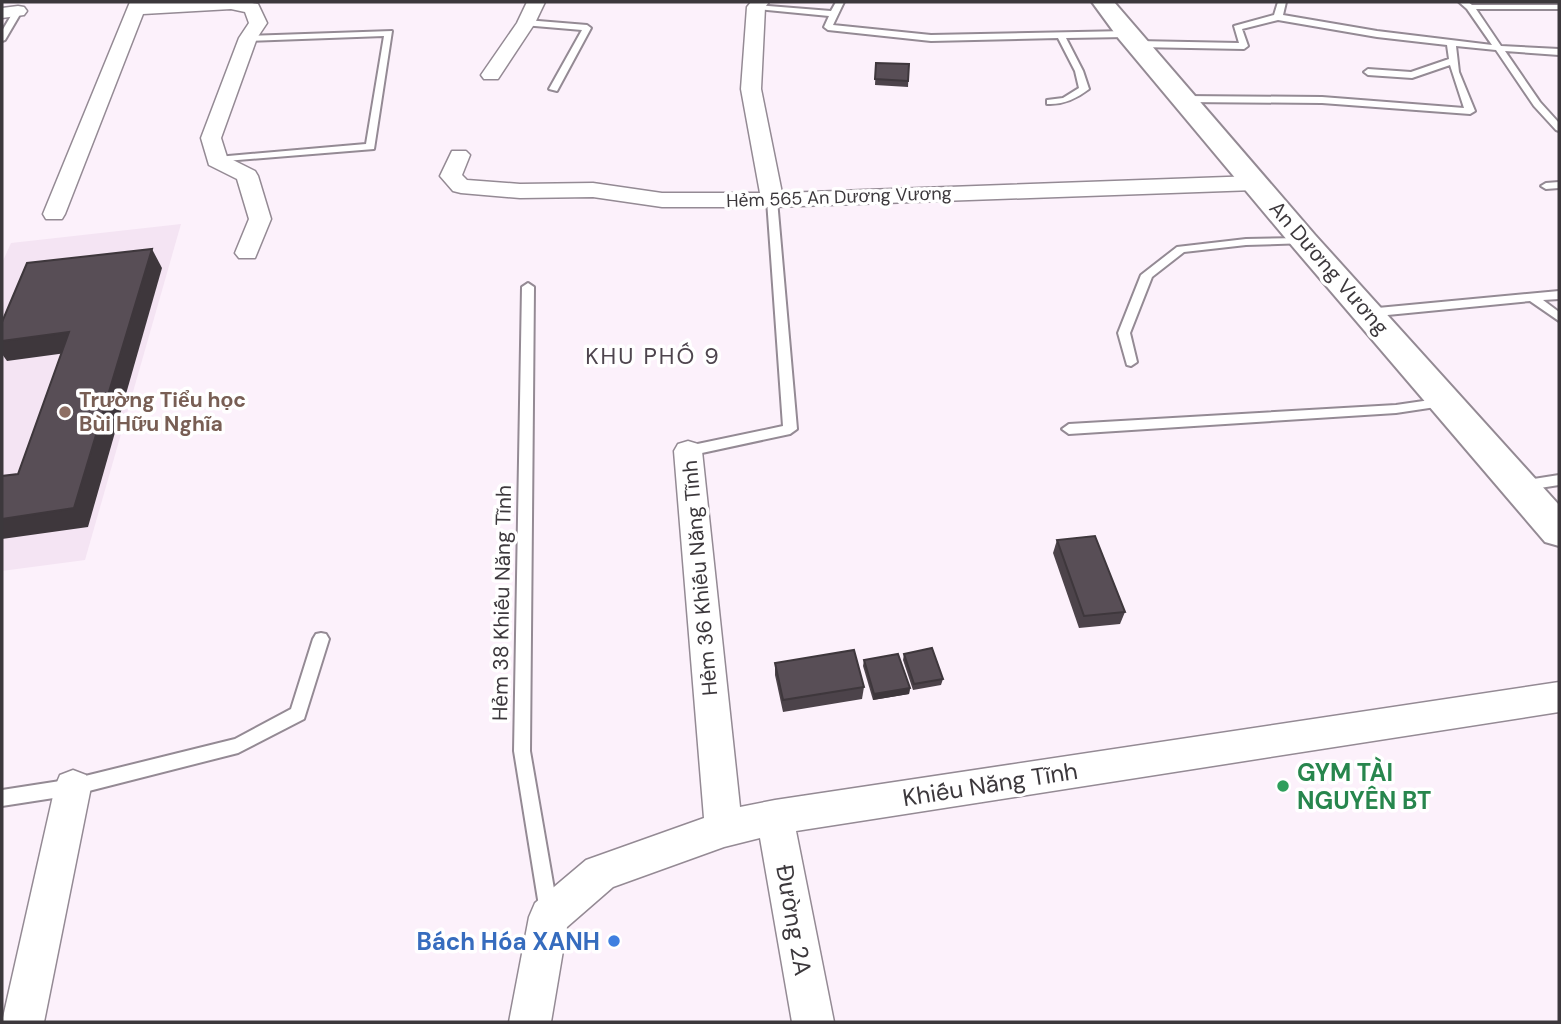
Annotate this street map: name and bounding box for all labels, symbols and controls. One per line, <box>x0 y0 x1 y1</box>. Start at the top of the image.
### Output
street label: Hẻm 565 An Dương Vương <box>726 181 952 213</box>
street label: An Dương Vương <box>1263 195 1395 341</box>
district label: KHU PHỐ 9 <box>585 341 721 371</box>
place label: Trường Tiểu học Bùi Hữu Nghĩa <box>79 386 246 438</box>
marker: Trường Tiểu học Bùi Hữu Nghĩa <box>57 404 73 420</box>
street label: Hẻm 36 Khiếu Năng Tĩnh <box>676 459 724 697</box>
street label: Hẻm 38 Khiếu Năng Tĩnh <box>486 485 518 721</box>
street label: Khiếu Năng Tĩnh <box>900 755 1080 813</box>
place label: GYM TÀI NGUYÊN BT <box>1297 756 1431 816</box>
marker: GYM TÀI NGUYÊN BT <box>1275 778 1291 794</box>
street label: Đường 2A <box>769 862 819 978</box>
place label: Bách Hóa XANH <box>416 926 600 957</box>
marker: Bách Hóa XANH <box>606 933 622 949</box>

